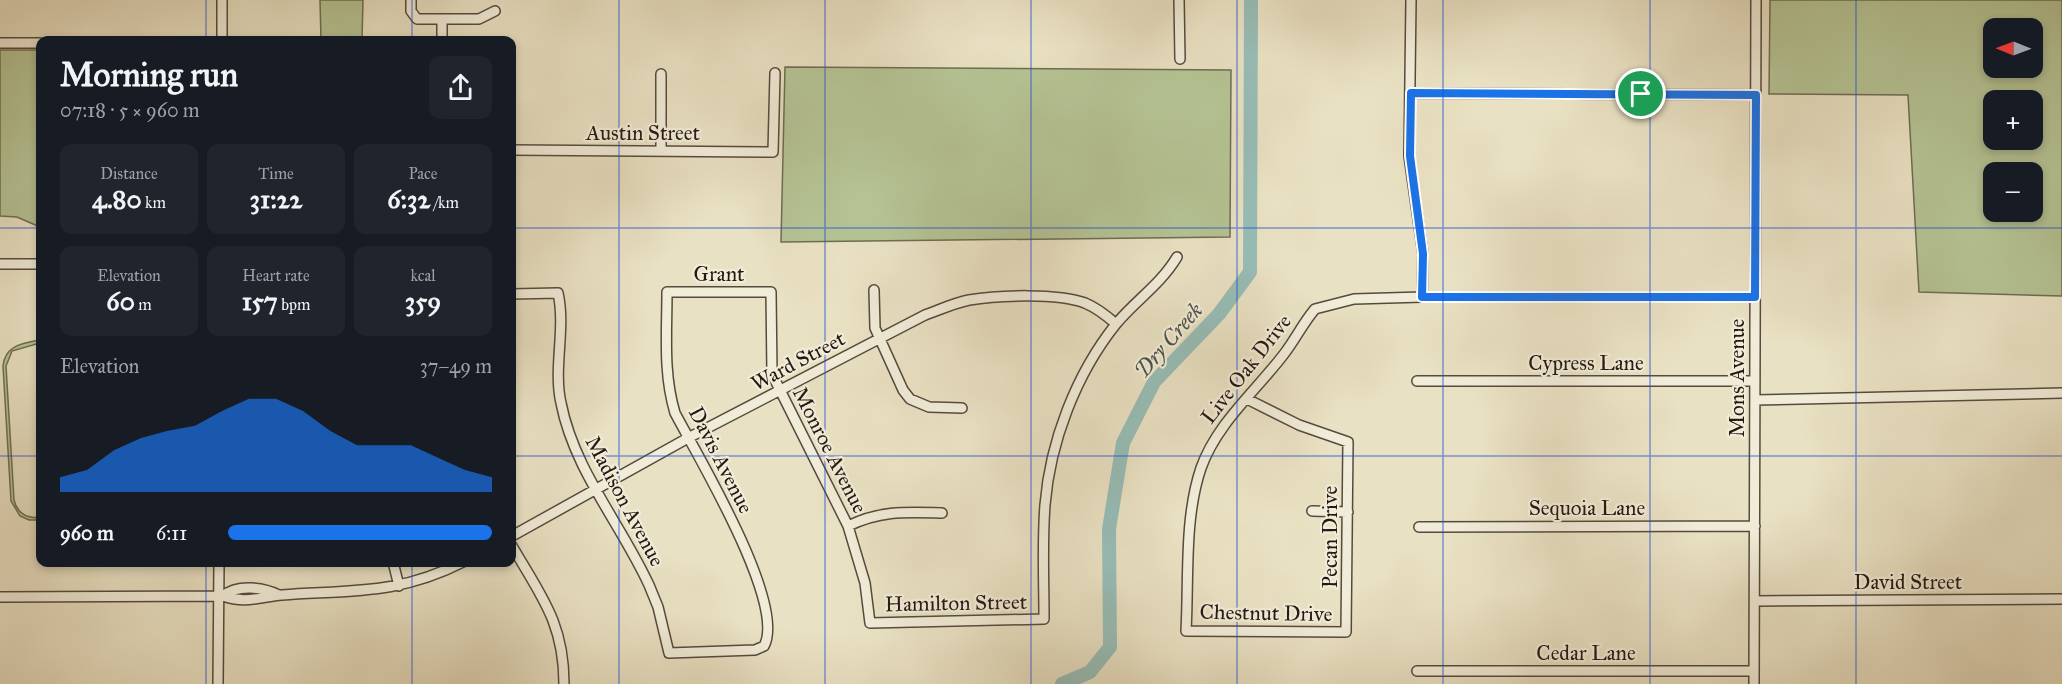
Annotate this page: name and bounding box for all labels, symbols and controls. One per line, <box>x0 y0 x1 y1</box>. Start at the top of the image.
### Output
north arrow <box>1983 18 2043 78</box>
map controls <box>1983 18 2043 222</box>
text: Morning run <box>60 55 238 95</box>
button: share <box>429 56 492 119</box>
pin <box>1615 68 1666 119</box>
icon: arrive <box>1624 77 1657 110</box>
button: + <box>1983 90 2043 150</box>
text: 07:18 · 5 × 960 m <box>60 98 200 122</box>
street label: Austin Street <box>585 120 701 146</box>
button: − <box>1983 162 2043 222</box>
text: Distance <box>100 164 158 183</box>
text: Time <box>258 164 294 183</box>
text: Pace <box>408 164 438 183</box>
text: 4.80 <box>92 183 142 215</box>
text: 31:22 <box>250 183 302 215</box>
text: 6:32 <box>387 183 430 215</box>
text: km <box>142 193 166 212</box>
text: /km <box>430 193 459 212</box>
street label: Grant <box>694 261 745 287</box>
text: Elevation <box>97 266 161 285</box>
text: Heart rate <box>242 266 310 285</box>
text: kcal <box>410 266 436 285</box>
text: 60 <box>106 285 135 317</box>
text: 157 <box>242 285 278 317</box>
text: 359 <box>405 285 441 317</box>
text: m <box>135 295 152 314</box>
text: bpm <box>278 295 310 314</box>
water label: Dry Creek <box>1128 297 1209 383</box>
street label: Live Oak Drive <box>1195 309 1297 429</box>
street label: Mons Avenue <box>1724 318 1750 437</box>
street label: Ward Street <box>747 325 850 397</box>
street label: Cypress Lane <box>1528 350 1644 376</box>
text: Elevation <box>60 354 139 378</box>
text: 37–49 m <box>420 354 492 378</box>
street label: Monroe Avenue <box>787 382 873 518</box>
street label: Davis Avenue <box>683 402 759 518</box>
street label: Madison Avenue <box>580 431 670 571</box>
street label: Pecan Drive <box>1317 486 1343 588</box>
street label: Sequoia Lane <box>1529 495 1645 521</box>
text: 960 m <box>60 521 114 545</box>
text: 6:11 <box>156 521 187 545</box>
street label: David Street <box>1854 569 1963 595</box>
street label: Hamilton Street <box>885 589 1028 617</box>
street label: Chestnut Drive <box>1199 599 1333 627</box>
street label: Cedar Lane <box>1536 640 1636 666</box>

